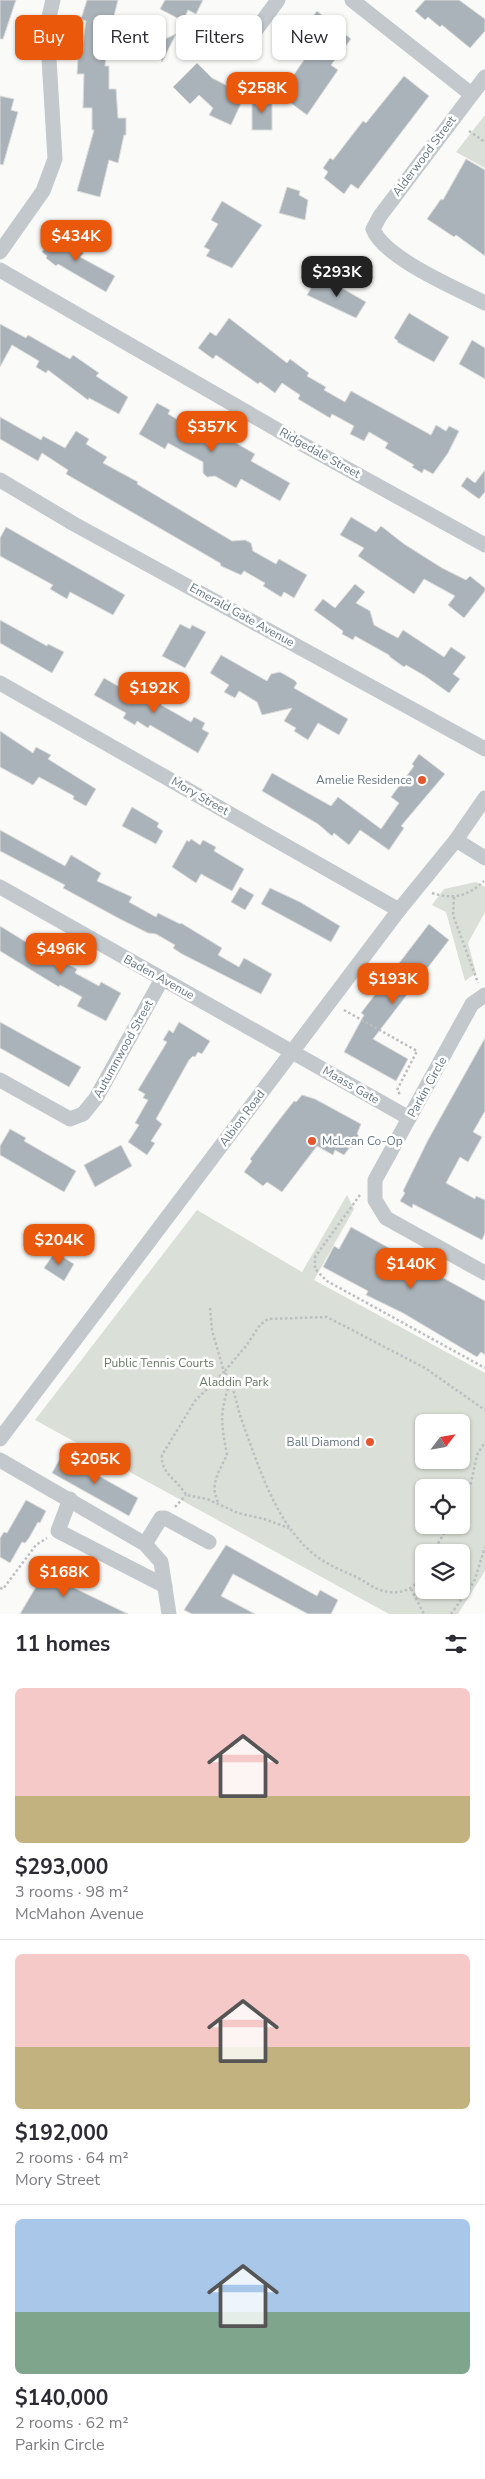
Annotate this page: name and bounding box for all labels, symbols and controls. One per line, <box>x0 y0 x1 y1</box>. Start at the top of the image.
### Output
chip: Buy <box>15 15 83 60</box>
chip: Rent <box>93 15 166 60</box>
chip: Filters <box>176 15 262 60</box>
chip: New <box>272 15 346 60</box>
pin: $258K <box>227 72 297 114</box>
text: $258K <box>237 77 287 99</box>
street label: Alderwood Street <box>389 112 460 199</box>
pin: $434K <box>41 220 111 262</box>
text: $434K <box>51 225 101 247</box>
pin: $293K <box>302 256 372 298</box>
text: $293K <box>312 261 362 283</box>
pin: $357K <box>177 410 247 453</box>
text: $357K <box>187 416 237 438</box>
street label: Ridgedale Street <box>277 424 364 482</box>
street label: Emerald Gate Avenue <box>187 580 297 650</box>
pin: $192K <box>119 672 189 714</box>
text: $192K <box>129 677 179 699</box>
place label: Amelie Residence <box>316 772 412 788</box>
street label: Mory Street <box>168 773 232 819</box>
marker: Amelie Residence <box>416 774 428 786</box>
pin: $496K <box>26 932 96 975</box>
text: $496K <box>36 938 86 960</box>
street label: Baden Avenue <box>121 951 197 1003</box>
pin: $193K <box>358 962 428 1005</box>
text: $193K <box>368 968 418 990</box>
street label: Autumnwood Street <box>89 996 157 1101</box>
street label: Parkin Circle <box>404 1054 450 1120</box>
street label: Maass Gate <box>320 1062 382 1108</box>
street label: Albion Road <box>216 1087 268 1149</box>
place label: McLean Co-Op <box>322 1133 403 1149</box>
marker: McLean Co-Op <box>306 1135 318 1147</box>
pin: $204K <box>24 1224 94 1266</box>
text: $204K <box>34 1229 84 1251</box>
pin: $140K <box>376 1248 446 1290</box>
text: $140K <box>386 1253 436 1275</box>
park label: Public Tennis Courts <box>104 1355 214 1371</box>
park label: Aladdin Park <box>199 1374 270 1390</box>
north arrow <box>415 1414 470 1469</box>
map controls <box>415 1414 470 1599</box>
place label: Ball Diamond <box>287 1434 360 1450</box>
marker: Ball Diamond <box>364 1436 376 1448</box>
pin: $205K <box>60 1442 130 1485</box>
text: $205K <box>70 1448 120 1470</box>
button: locate <box>415 1479 470 1534</box>
button: layers <box>415 1544 470 1599</box>
pin: $168K <box>29 1556 99 1598</box>
text: $168K <box>39 1561 89 1583</box>
text: 11 homes <box>15 1630 110 1658</box>
icon: filters <box>442 1630 470 1658</box>
icon: home <box>198 1721 288 1811</box>
text: $293,000 <box>15 1853 108 1881</box>
text: 3 rooms · 98 m² <box>15 1881 128 1903</box>
text: McMahon Avenue <box>15 1903 144 1925</box>
icon: home <box>198 1986 288 2076</box>
text: $192,000 <box>15 2119 108 2147</box>
text: 2 rooms · 64 m² <box>15 2147 128 2169</box>
text: Mory Street <box>15 2169 100 2191</box>
icon: home <box>198 2251 288 2341</box>
text: $140,000 <box>15 2384 108 2412</box>
text: 2 rooms · 62 m² <box>15 2412 128 2434</box>
text: Parkin Circle <box>15 2434 105 2456</box>

